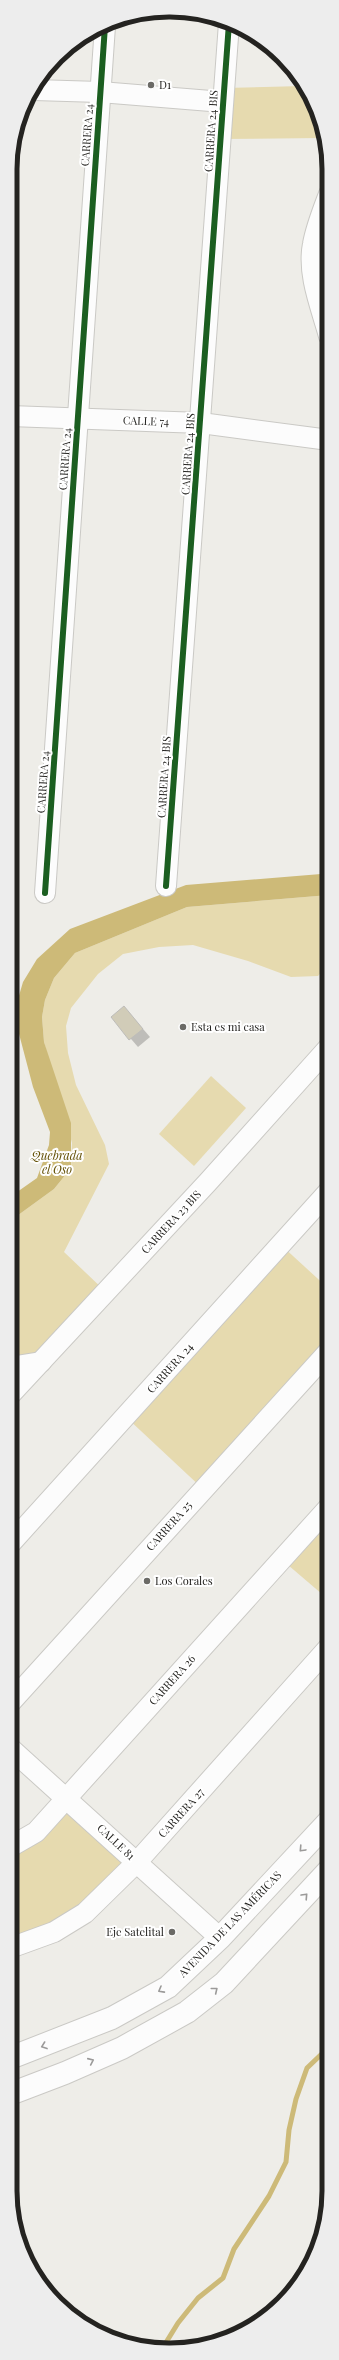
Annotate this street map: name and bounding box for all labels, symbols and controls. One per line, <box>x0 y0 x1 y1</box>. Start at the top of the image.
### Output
place label: D1 <box>159 77 171 92</box>
marker: D1 <box>146 80 156 90</box>
street label: CARRERA 24 BIS <box>200 90 221 172</box>
street label: CARRERA 24 <box>77 103 96 167</box>
street label: CALLE 74 <box>123 412 170 429</box>
street label: CARRERA 24 BIS <box>177 413 198 495</box>
street label: CARRERA 24 <box>55 427 74 491</box>
street label: CARRERA 24 BIS <box>153 736 174 818</box>
street label: CARRERA 24 <box>33 750 52 814</box>
place label: Esta es mi casa <box>191 1019 265 1034</box>
marker: Esta es mi casa <box>178 1022 188 1032</box>
water label: Quebrada el Oso <box>30 1147 83 1177</box>
street label: CARRERA 23 BIS <box>137 1187 204 1257</box>
street label: CARRERA 24 <box>143 1339 197 1396</box>
street label: CARRERA 25 <box>142 1497 195 1554</box>
place label: Los Corales <box>155 1573 213 1588</box>
marker: Los Corales <box>142 1576 152 1586</box>
street label: CARRERA 26 <box>145 1651 198 1708</box>
street label: CARRERA 27 <box>154 1784 207 1841</box>
street label: CALLE 81 <box>94 1820 138 1863</box>
one-way arrow <box>299 1844 307 1852</box>
street label: AVENIDA DE LAS AMÉRICAS <box>174 1867 284 1981</box>
one-way arrow <box>300 1893 307 1901</box>
place label: Eje Satelital <box>106 1924 164 1939</box>
marker: Eje Satelital <box>167 1927 177 1937</box>
one-way arrow <box>158 1986 165 1993</box>
one-way arrow <box>210 1987 217 1994</box>
one-way arrow <box>40 2041 47 2049</box>
one-way arrow <box>87 2058 94 2066</box>

